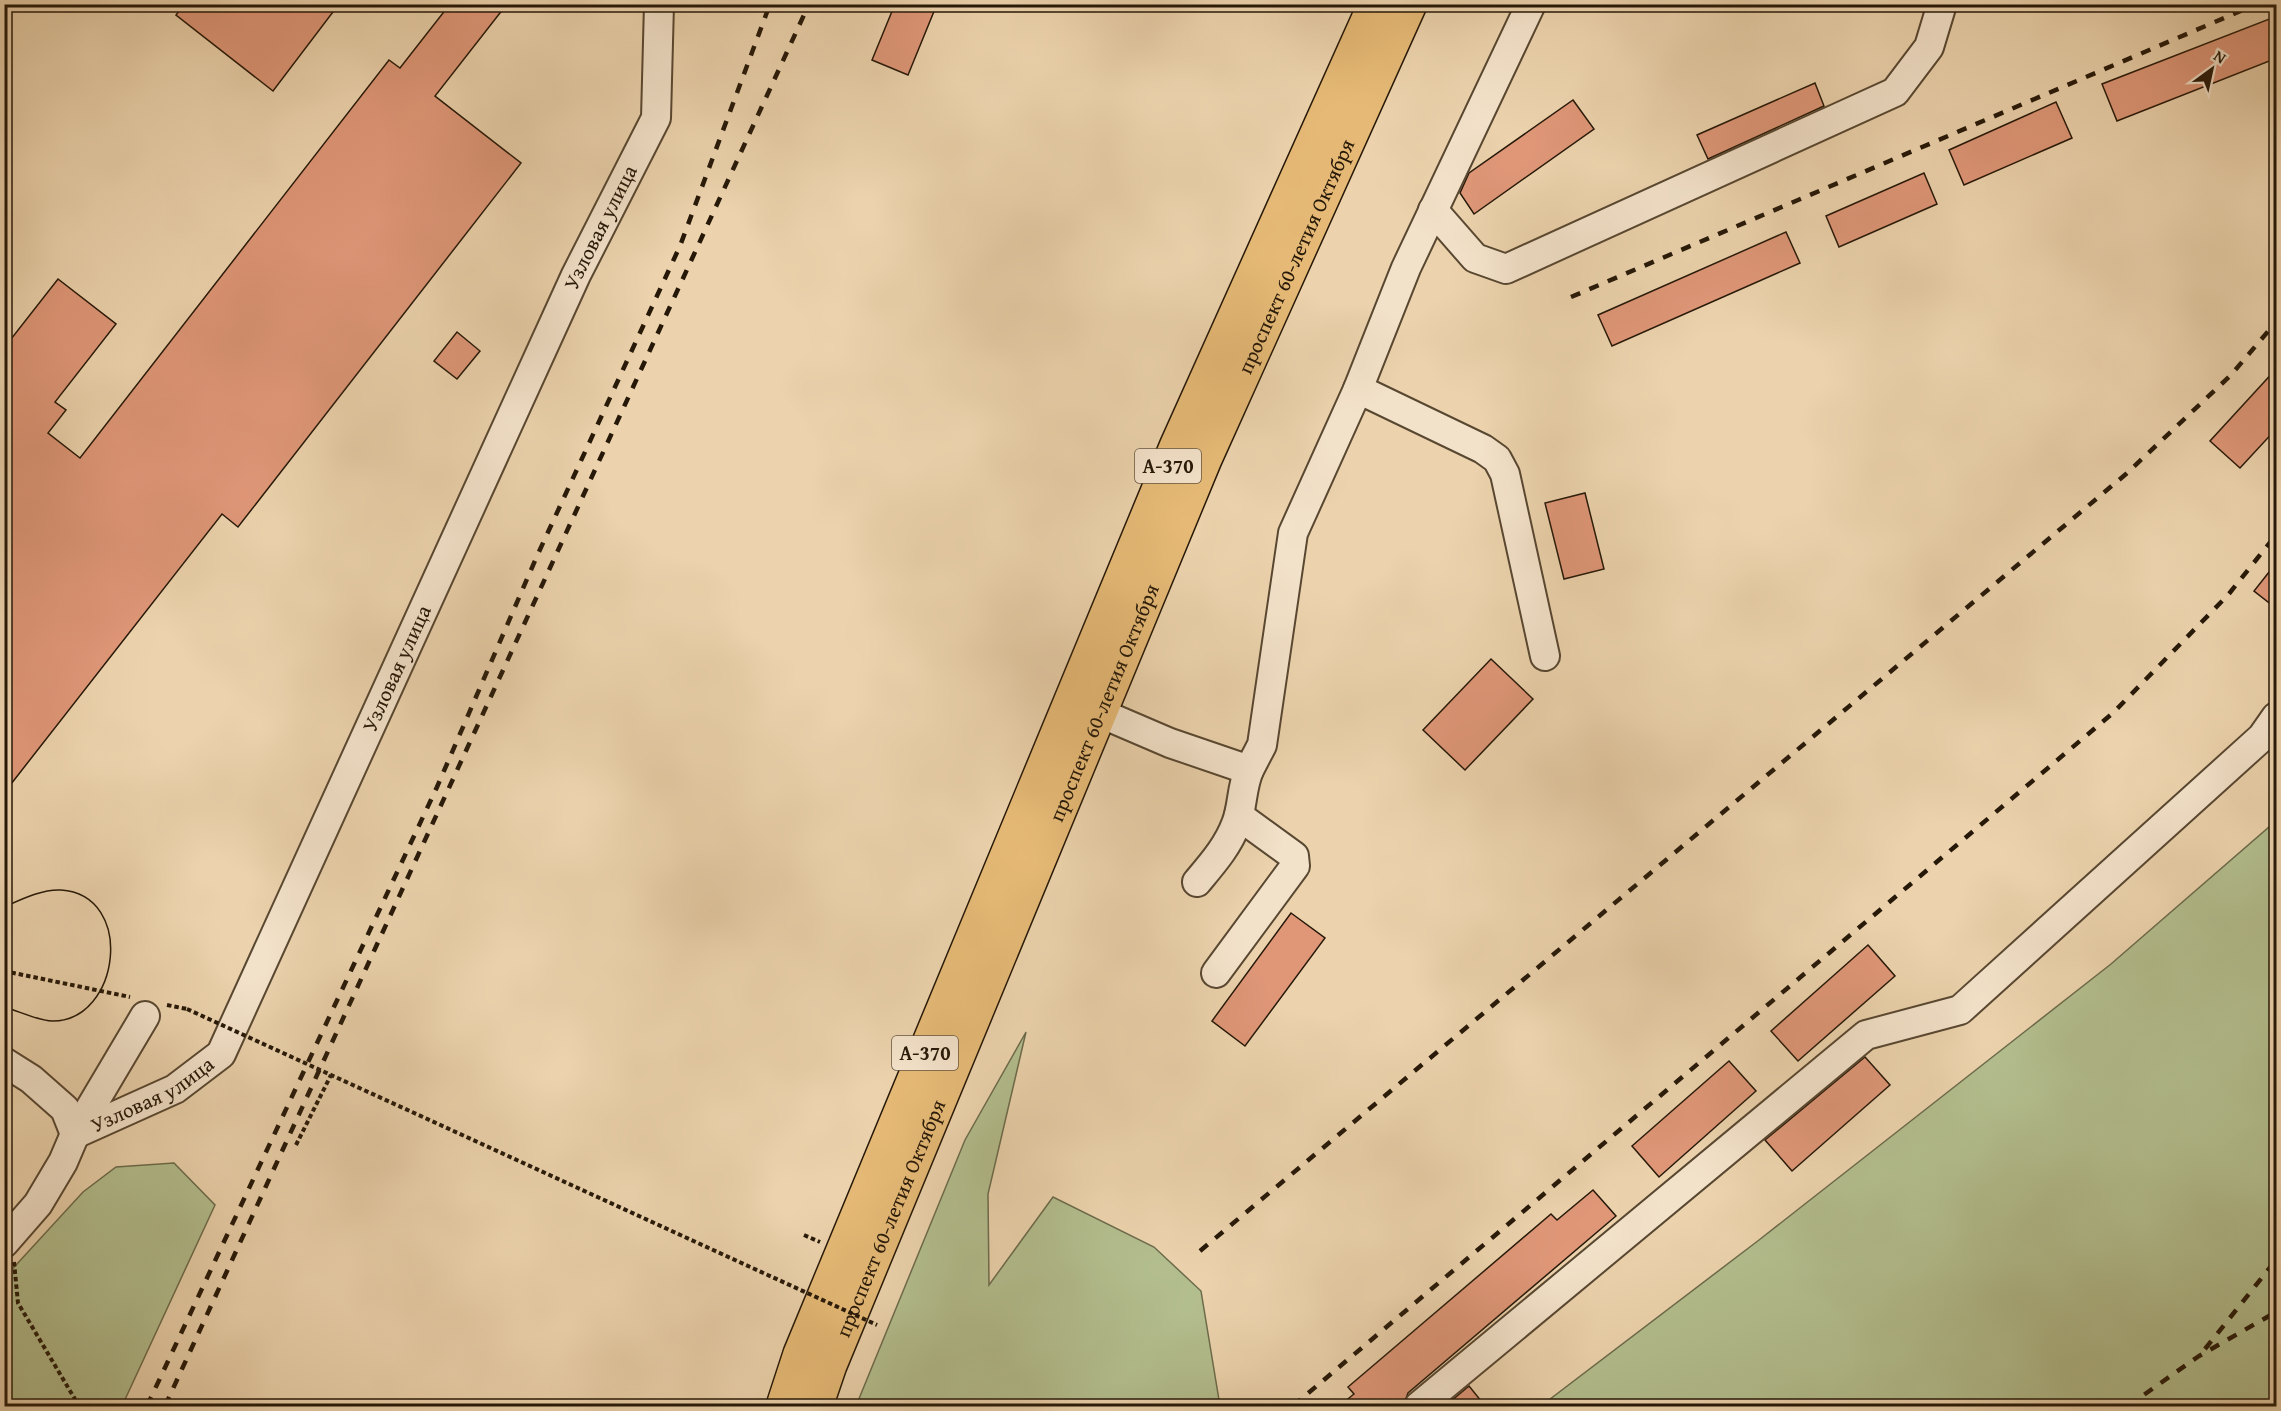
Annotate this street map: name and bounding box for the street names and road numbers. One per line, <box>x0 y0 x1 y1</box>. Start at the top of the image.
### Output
street label: проспект 60-летия Октября <box>1229 133 1362 379</box>
street label: Узловая улица <box>555 159 645 295</box>
road number: А-370 <box>1135 449 1201 483</box>
street label: проспект 60-летия Октября <box>1041 579 1167 826</box>
street label: Узловая улица <box>354 600 439 737</box>
road number: А-370 <box>892 1036 958 1070</box>
street label: Узловая улица <box>86 1049 220 1140</box>
street label: проспект 60-летия Октября <box>827 1094 953 1342</box>

